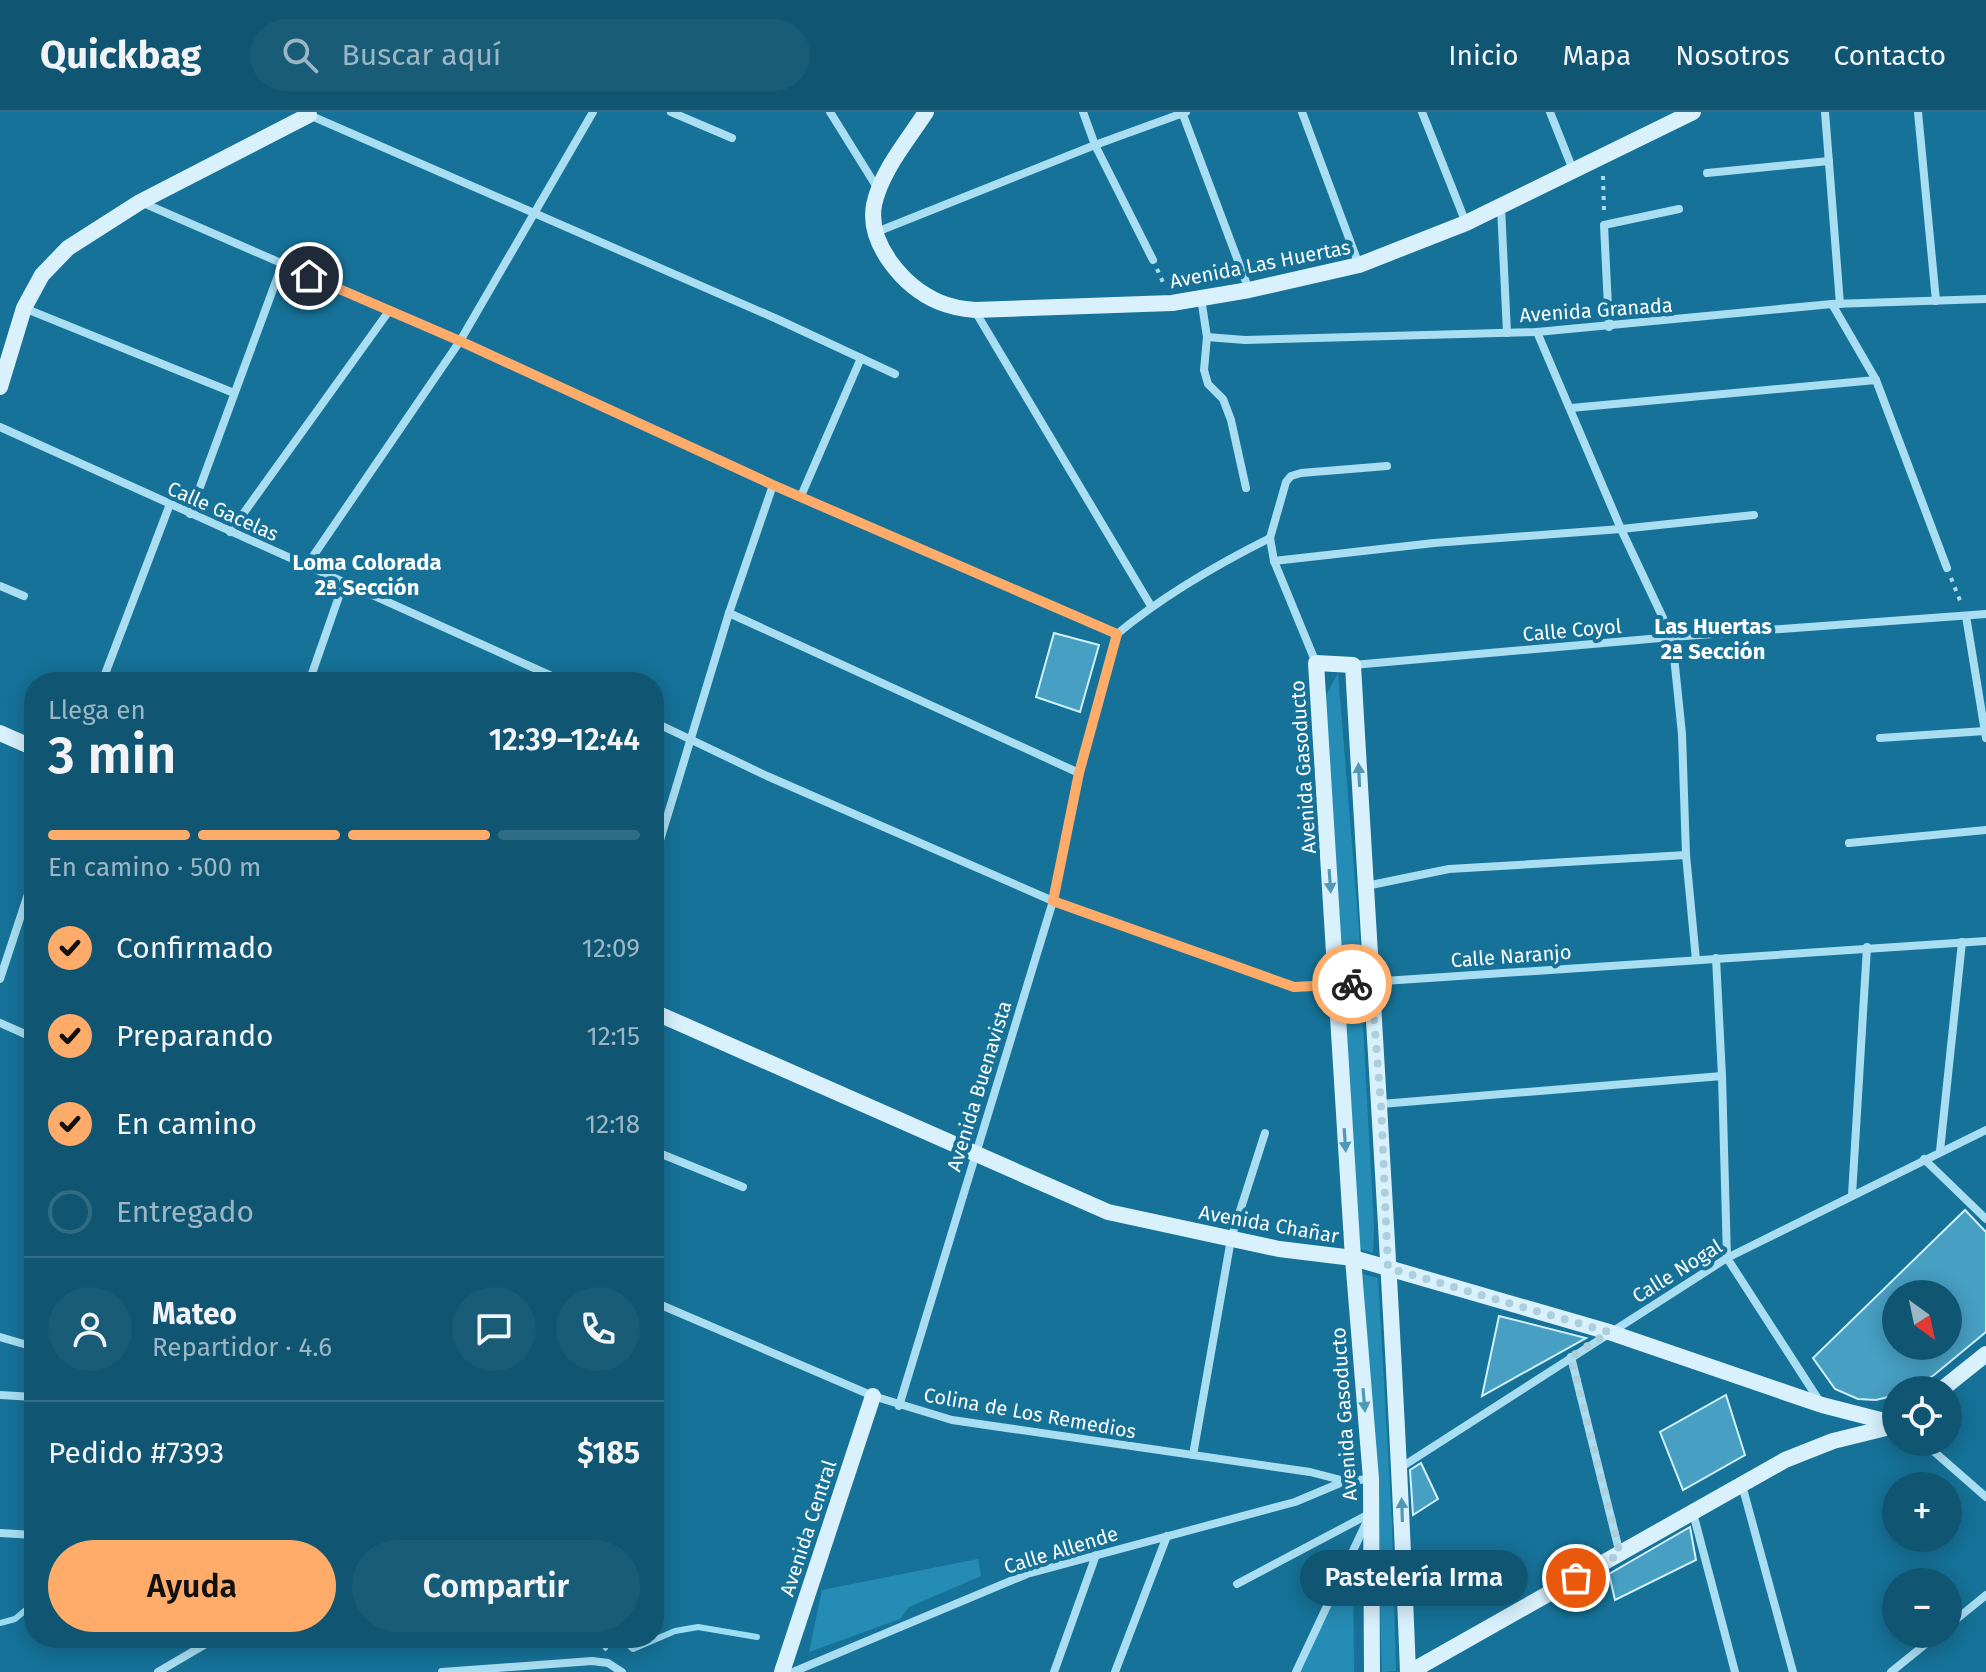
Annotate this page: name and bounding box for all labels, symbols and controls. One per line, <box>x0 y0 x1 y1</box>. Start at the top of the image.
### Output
search box <box>250 19 810 91</box>
text: Quickbag <box>40 32 202 78</box>
icon: search <box>278 33 322 77</box>
text: Buscar aquí <box>342 37 501 73</box>
text: Inicio <box>1448 39 1519 72</box>
text: Mapa <box>1563 39 1631 72</box>
text: Nosotros <box>1675 39 1790 72</box>
text: Contacto <box>1834 39 1946 72</box>
street label: Avenida Las Huertas <box>1168 235 1352 293</box>
pin <box>275 242 343 310</box>
icon: home <box>287 254 331 298</box>
street label: Avenida Granada <box>1519 293 1673 327</box>
street label: Calle Gacelas <box>164 476 282 546</box>
district label: Loma Colorada 2ª Sección <box>292 549 442 601</box>
district label: Las Huertas 2ª Sección <box>1654 613 1772 665</box>
street label: Calle Coyol <box>1522 614 1623 646</box>
street label: Avenida Gasoducto <box>1285 680 1321 854</box>
text: Llega en <box>48 695 146 726</box>
text: 12:39–12:44 <box>489 722 640 758</box>
text: 3 min <box>48 724 176 787</box>
one-way arrow <box>1353 762 1366 787</box>
text: En camino · 500 m <box>48 852 261 883</box>
one-way arrow <box>1324 869 1337 894</box>
icon: check <box>48 926 92 970</box>
text: Confirmado <box>116 930 274 966</box>
text: 12:09 <box>582 933 640 964</box>
street label: Calle Naranjo <box>1450 940 1572 972</box>
courier <box>1312 944 1392 1024</box>
icon: bike <box>1330 962 1374 1006</box>
street label: Avenida Buenavista <box>942 998 1016 1174</box>
icon: check <box>48 1014 92 1058</box>
text: Preparando <box>116 1018 274 1054</box>
text: 12:15 <box>586 1021 640 1052</box>
icon: check <box>48 1102 92 1146</box>
text: En camino <box>116 1106 257 1142</box>
text: 12:18 <box>585 1109 640 1140</box>
one-way arrow <box>1339 1128 1352 1153</box>
text: Entregado <box>116 1194 254 1230</box>
street label: Avenida Chañar <box>1197 1200 1341 1248</box>
street label: Calle Nogal <box>1628 1234 1726 1308</box>
north arrow <box>1882 1280 1962 1360</box>
map controls <box>1882 1280 1962 1648</box>
button: person <box>48 1287 132 1371</box>
button: chat <box>452 1287 536 1371</box>
button: phone <box>556 1287 640 1371</box>
text: Mateo <box>152 1296 237 1332</box>
street label: Avenida Gasoducto <box>1326 1327 1362 1501</box>
text: Repartidor · 4.6 <box>152 1332 332 1363</box>
button: locate <box>1882 1376 1962 1456</box>
street label: Colina de Los Remedios <box>922 1382 1138 1444</box>
one-way arrow <box>1358 1388 1371 1413</box>
text: Pedido #7393 <box>48 1435 224 1471</box>
text: $185 <box>577 1435 640 1471</box>
street label: Avenida Central <box>775 1457 841 1599</box>
button: + <box>1882 1472 1962 1552</box>
one-way arrow <box>1395 1497 1408 1522</box>
street label: Calle Allende <box>1001 1521 1121 1579</box>
button: Ayuda <box>48 1540 336 1632</box>
button: Compartir <box>352 1540 640 1632</box>
pin <box>1542 1544 1610 1612</box>
callout: Pastelería Irma <box>1300 1550 1528 1606</box>
icon: bag <box>1554 1556 1598 1600</box>
text: Pastelería Irma <box>1325 1562 1503 1593</box>
button: − <box>1882 1568 1962 1648</box>

